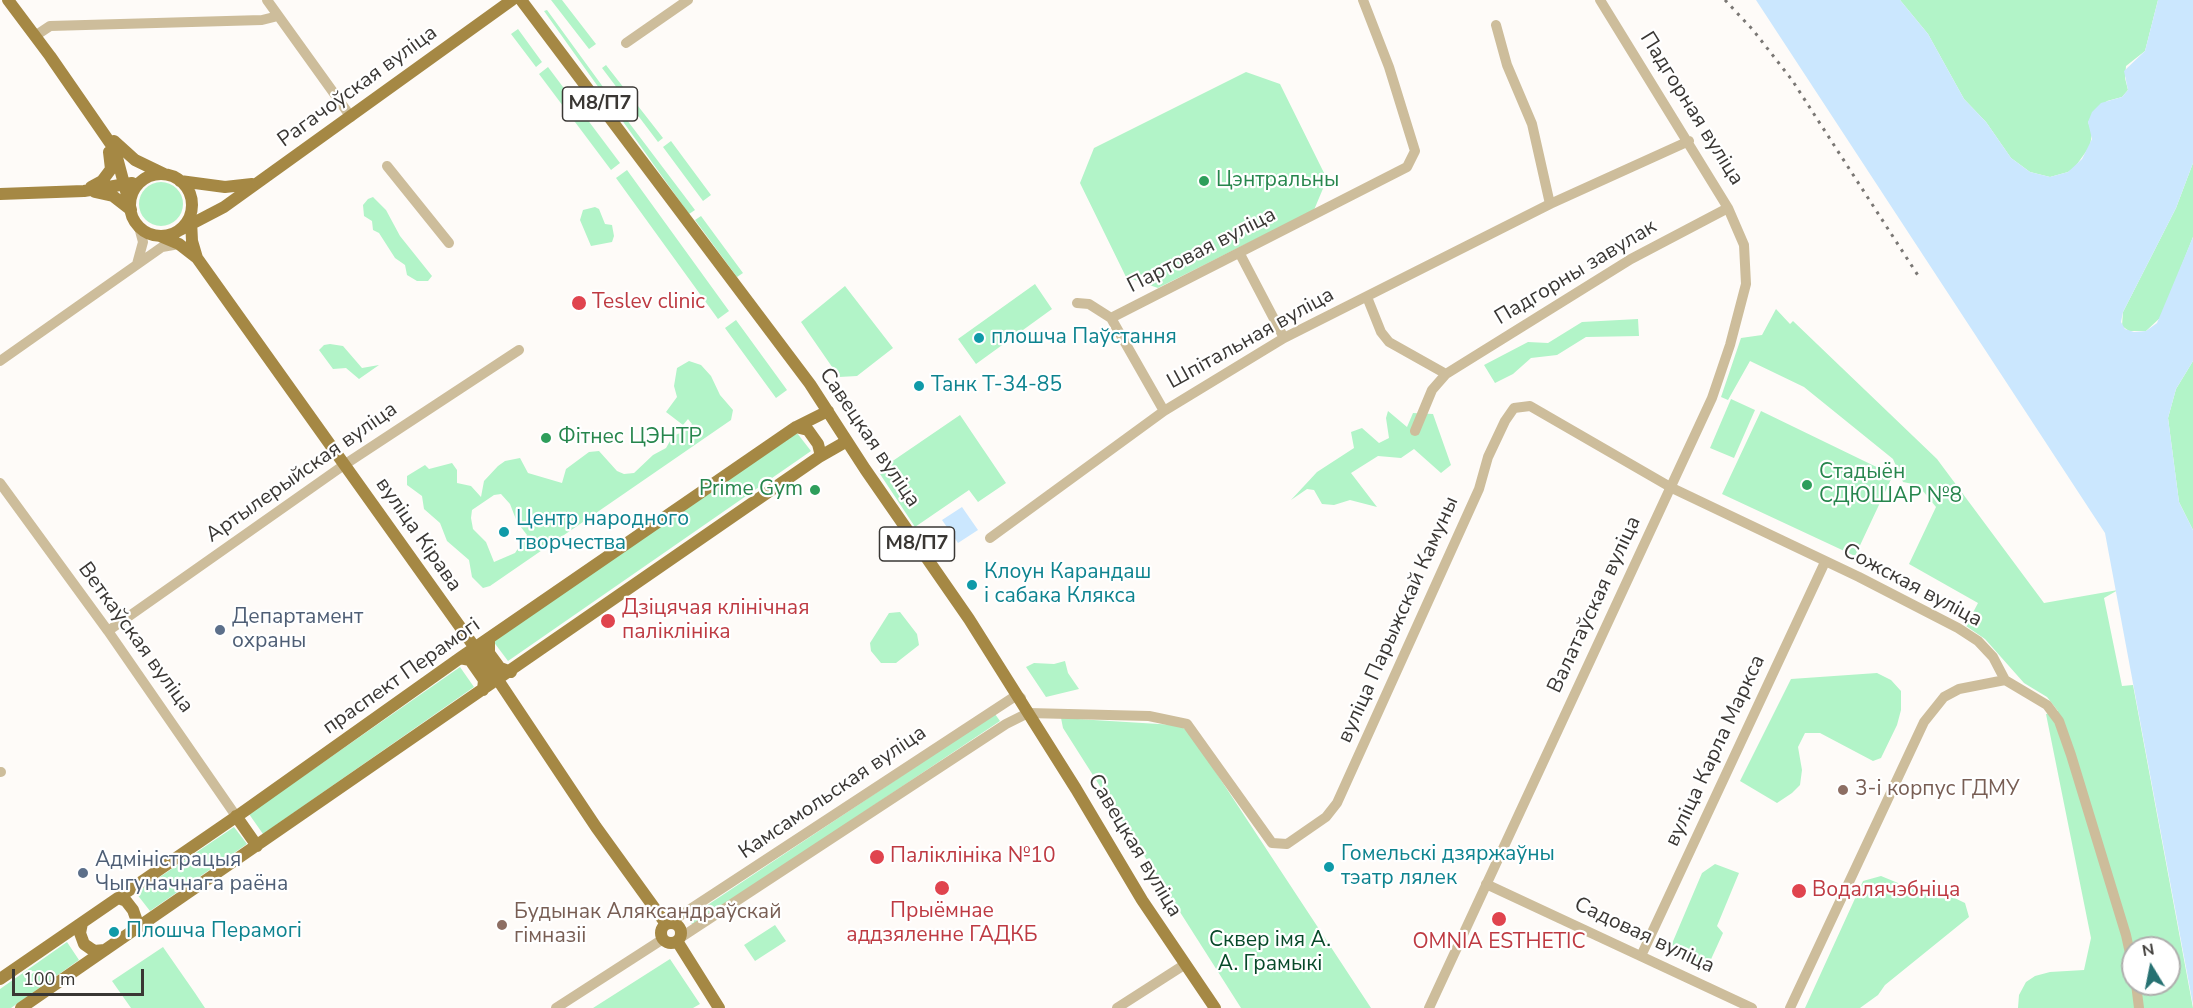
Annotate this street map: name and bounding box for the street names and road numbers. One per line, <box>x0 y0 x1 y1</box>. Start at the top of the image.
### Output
street label: Рагачоўская вуліца <box>273 21 443 153</box>
street label: Падгорная вуліца <box>1634 28 1748 190</box>
road number: М8/П7 <box>562 87 638 121</box>
street label: Партовая вуліца <box>1124 203 1280 299</box>
street label: Падгорны завулак <box>1491 215 1661 331</box>
street label: Шпітальная вуліца <box>1163 283 1339 395</box>
street label: Савецкая вуліца <box>813 364 925 512</box>
street label: Артылерыйская вуліца <box>201 397 403 549</box>
street label: вуліца Кірава <box>369 473 467 597</box>
street label: вуліца Парыжскай Камуны <box>1333 493 1465 747</box>
street label: Валатаўская вуліца <box>1543 513 1647 697</box>
road number: М8/П7 <box>880 527 954 561</box>
street label: Сожская вуліца <box>1838 539 1986 633</box>
street label: Веткаўская вуліца <box>72 558 198 718</box>
street label: праспект Перамогі <box>318 613 486 741</box>
street label: вуліца Карла Маркса <box>1661 651 1771 851</box>
street label: Камсамольская вуліца <box>735 721 931 865</box>
street label: Савецкая вуліца <box>1081 770 1187 922</box>
street label: Садовая вуліца <box>1570 892 1718 980</box>

